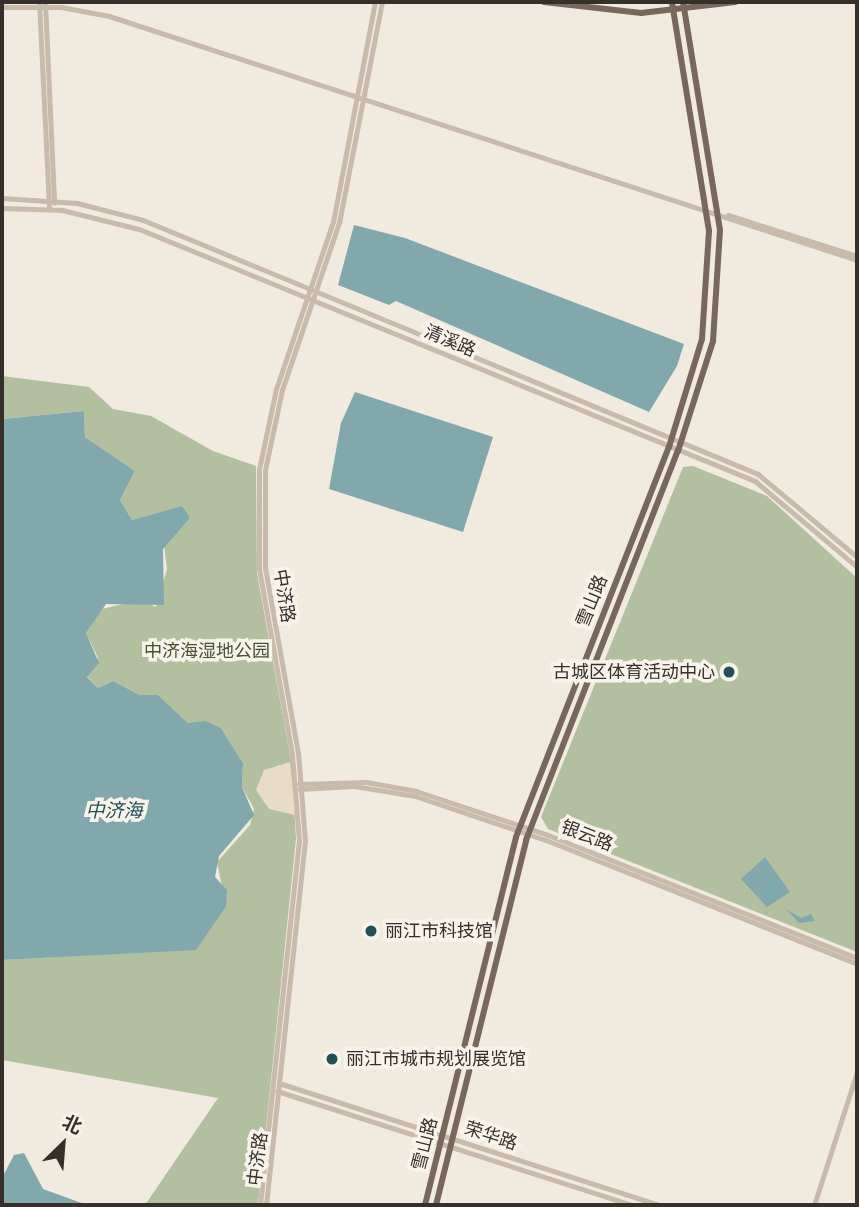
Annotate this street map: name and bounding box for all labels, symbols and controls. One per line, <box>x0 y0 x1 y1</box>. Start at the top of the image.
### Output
street label: 清溪路 <box>421 321 479 361</box>
street label: 中济路 <box>269 568 299 624</box>
street label: 雪山路 <box>572 572 612 630</box>
park label: 中济海湿地公园 <box>144 640 270 662</box>
place label: 古城区体育活动中心 <box>553 661 715 683</box>
marker: 古城区体育活动中心 <box>721 664 737 680</box>
water label: 中济海 <box>86 800 142 822</box>
street label: 银云路 <box>558 816 616 856</box>
place label: 丽江市科技馆 <box>385 920 493 942</box>
marker: 丽江市科技馆 <box>363 923 379 939</box>
place label: 丽江市城市规划展览馆 <box>346 1048 526 1070</box>
marker: 丽江市城市规划展览馆 <box>324 1051 340 1067</box>
north arrow <box>28 1109 98 1179</box>
text: 北 <box>59 1110 86 1139</box>
street label: 雪山路 <box>408 1115 442 1173</box>
street label: 荣华路 <box>462 1117 520 1155</box>
street label: 中济路 <box>244 1131 272 1187</box>

